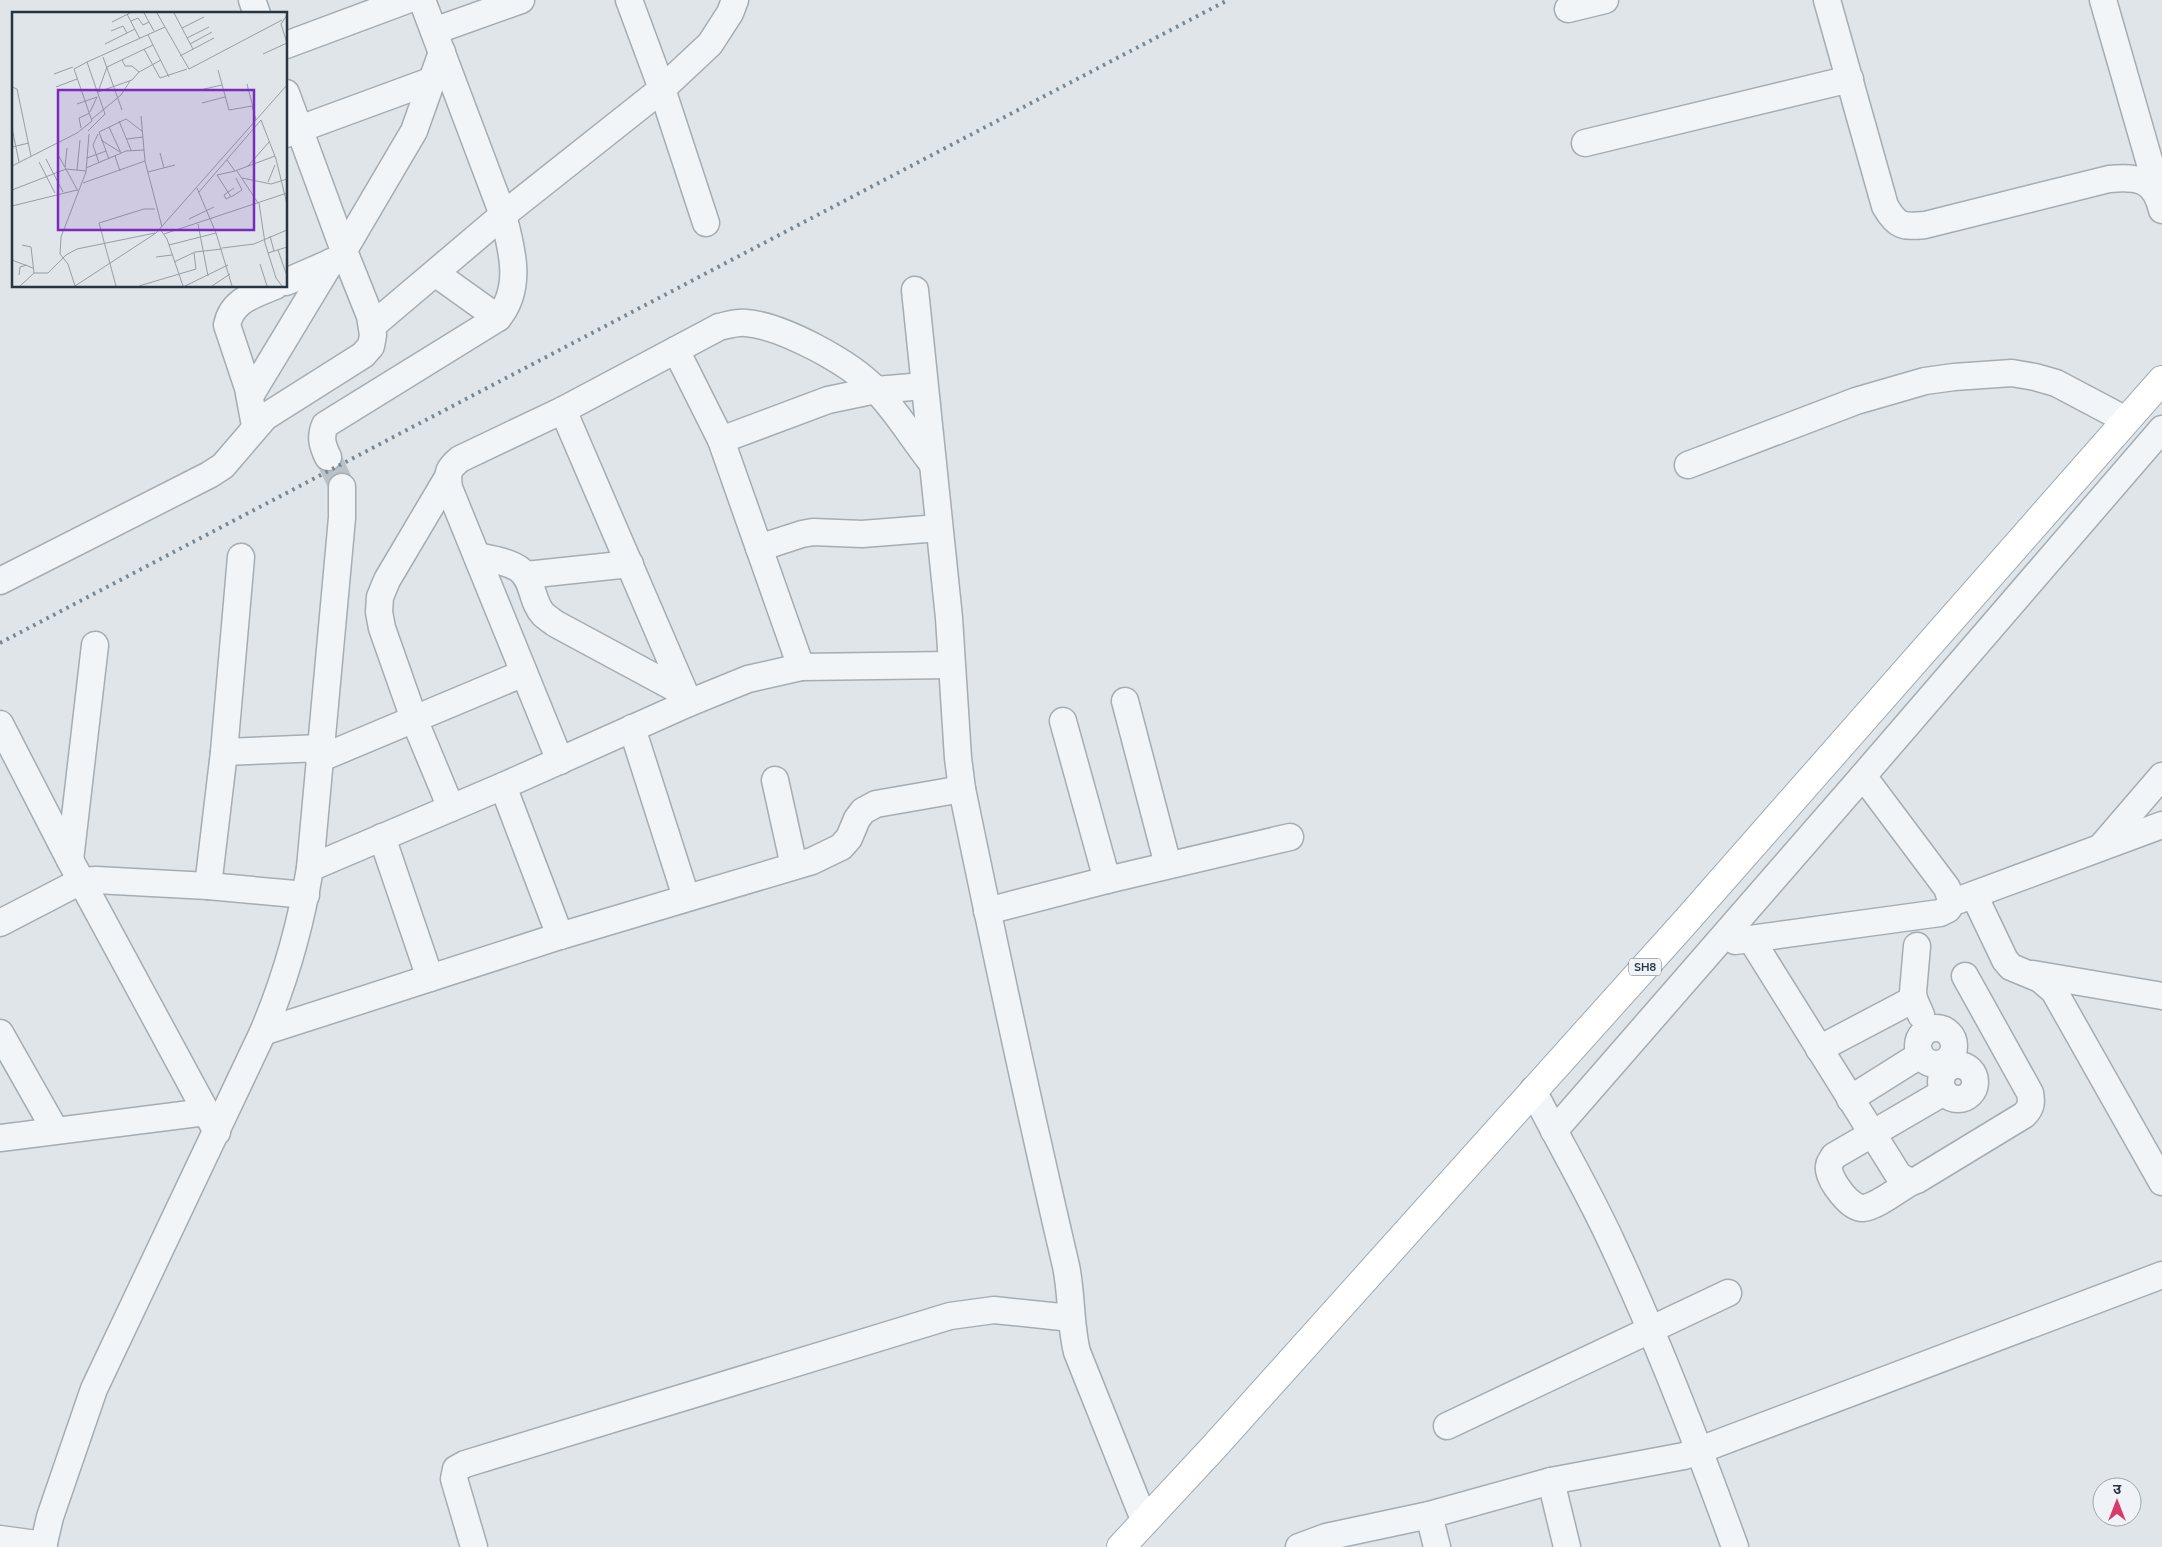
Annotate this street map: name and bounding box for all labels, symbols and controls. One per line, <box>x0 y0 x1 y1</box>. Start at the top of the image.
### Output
inset map <box>12 12 288 288</box>
road number: SH8 <box>1629 959 1661 976</box>
north arrow <box>2092 1477 2142 1527</box>
text: उ <box>2113 1480 2122 1499</box>

